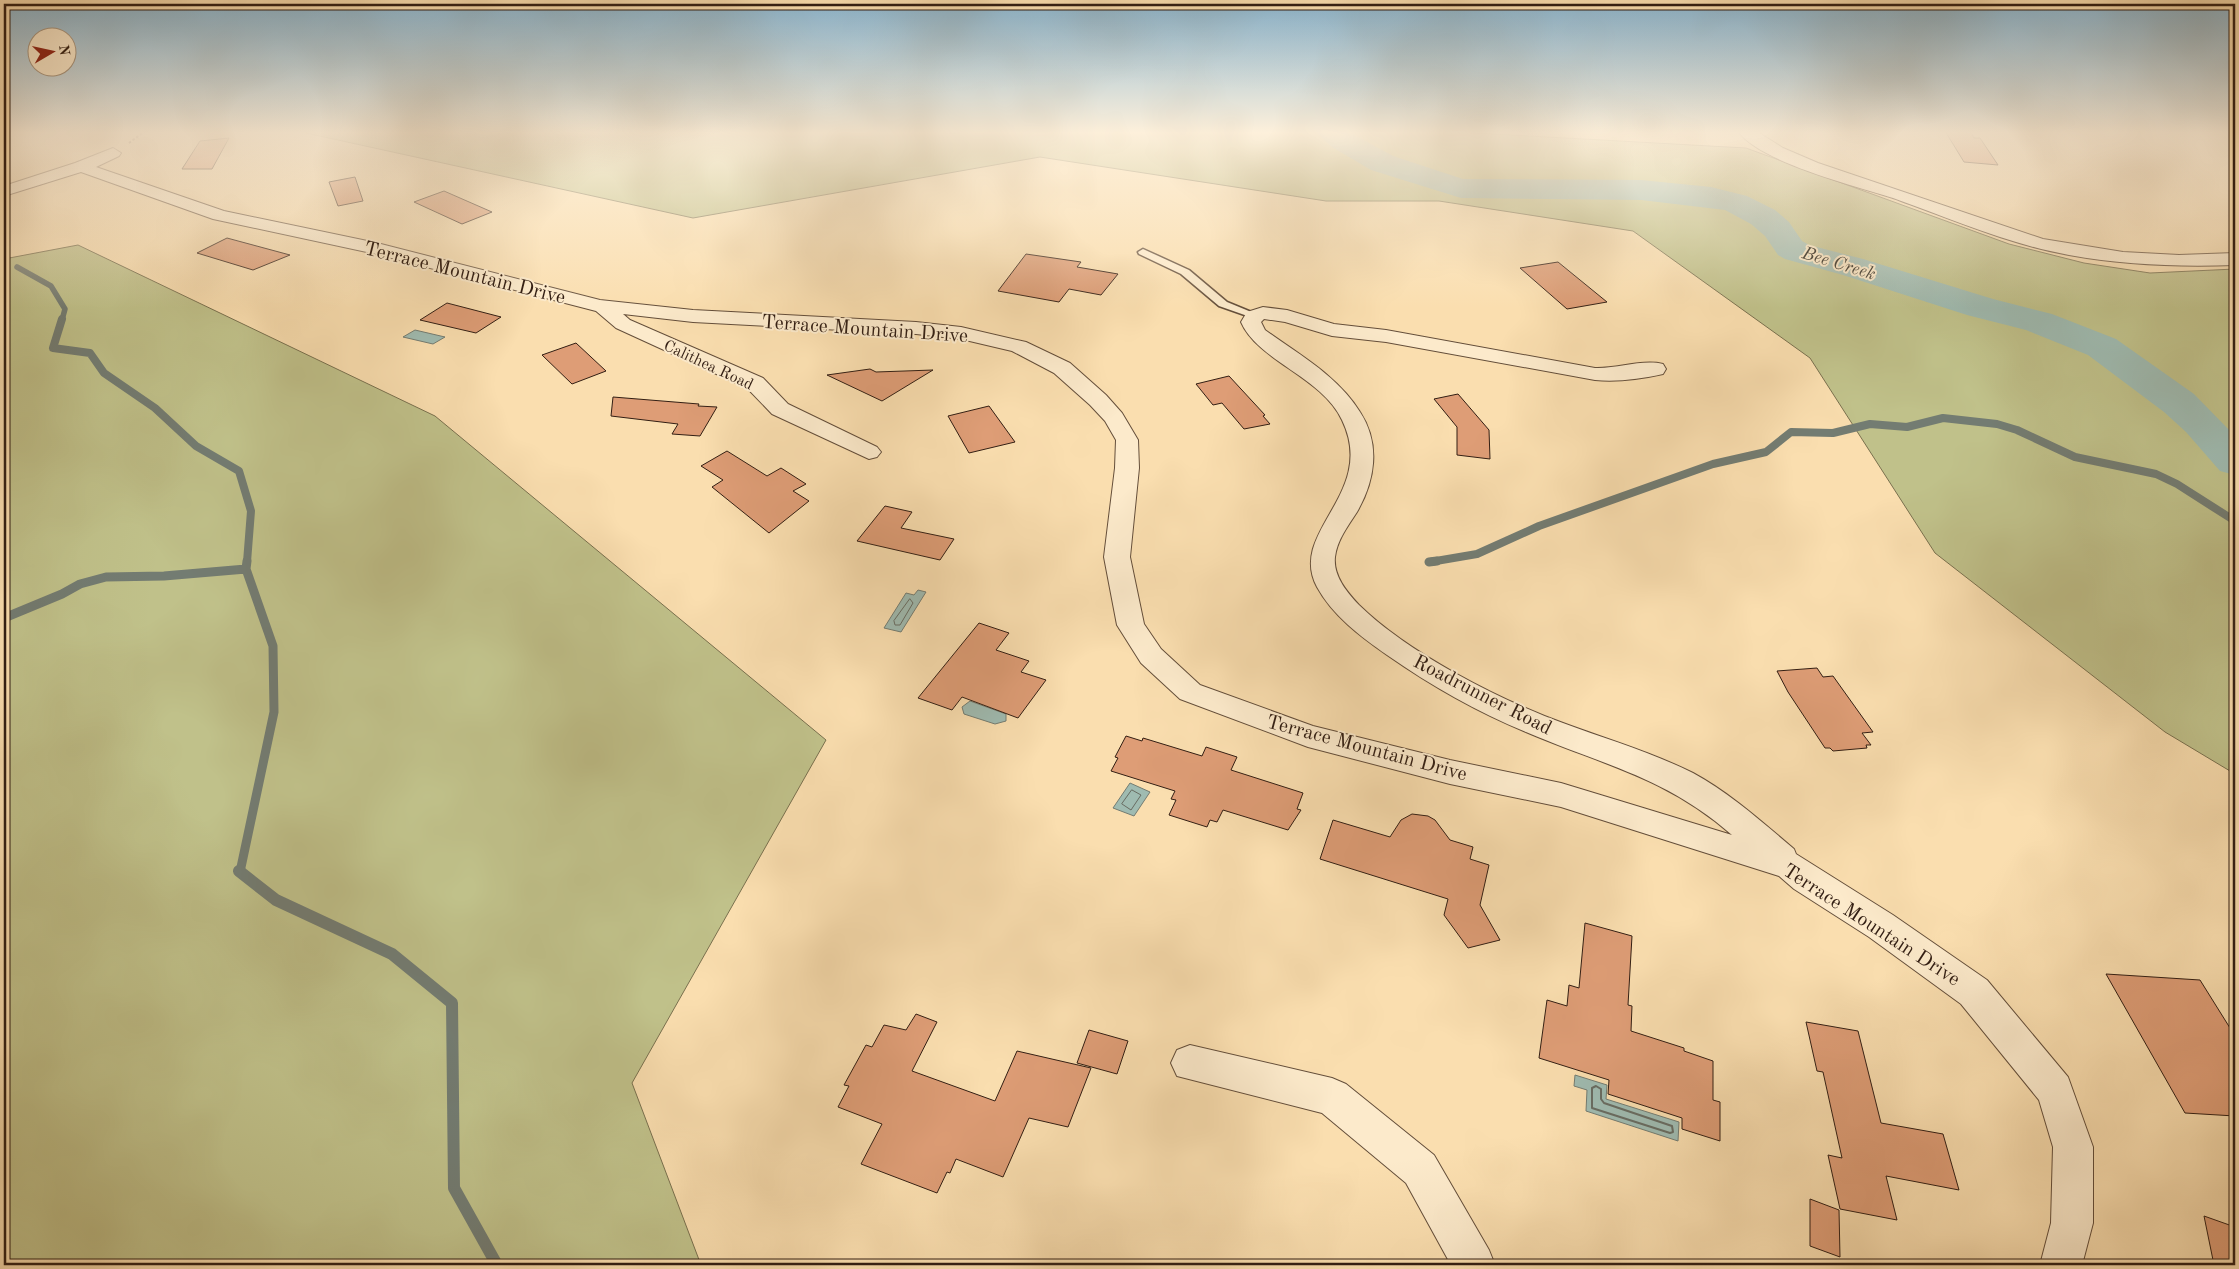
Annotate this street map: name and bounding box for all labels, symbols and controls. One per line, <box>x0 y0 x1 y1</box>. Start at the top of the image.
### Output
north arrow <box>28 28 78 78</box>
text: N <box>56 44 72 57</box>
street label: Terrace Mountain Drive <box>362 239 567 309</box>
water label: Bee Creek <box>1799 244 1878 284</box>
street label: Terrace Mountain Drive <box>761 313 969 347</box>
street label: Calithea Road <box>661 338 755 394</box>
street label: Roadrunner Road <box>1410 652 1555 739</box>
street label: Terrace Mountain Drive <box>1264 713 1469 785</box>
street label: Terrace Mountain Drive <box>1779 861 1963 990</box>

